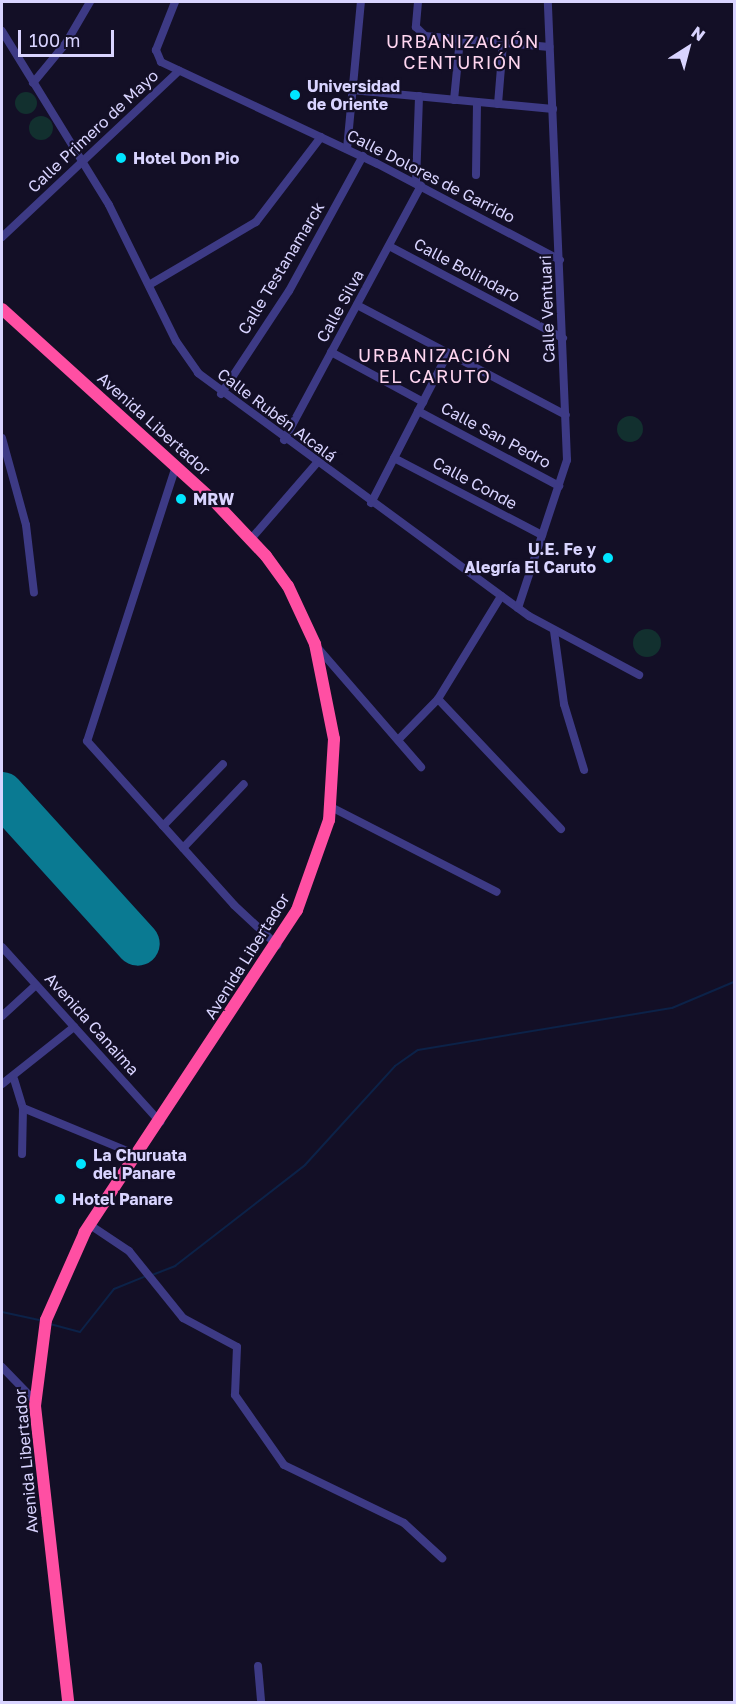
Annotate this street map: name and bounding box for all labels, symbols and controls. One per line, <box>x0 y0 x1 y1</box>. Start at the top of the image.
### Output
scale bar <box>21 18 117 56</box>
north arrow <box>658 18 718 78</box>
text: N <box>688 22 709 45</box>
text: 100 m <box>29 29 80 51</box>
district label: URBANIZACIÓN CENTURIÓN <box>386 31 540 74</box>
street label: Calle Primero de Mayo <box>24 66 162 196</box>
place label: Universidad de Oriente <box>307 76 400 114</box>
marker: Universidad de Oriente <box>288 88 302 102</box>
street label: Calle Dolores de Garrido <box>344 125 518 227</box>
place label: Hotel Don Pio <box>133 148 239 168</box>
marker: Hotel Don Pio <box>114 151 128 165</box>
street label: Calle Testanamarck <box>234 198 328 338</box>
street label: Calle Bolindaro <box>411 234 523 306</box>
street label: Calle Ventuari <box>536 255 558 363</box>
street label: Calle Silva <box>312 266 368 346</box>
district label: URBANIZACIÓN EL CARUTO <box>358 345 512 388</box>
street label: Calle Rubén Alcalá <box>214 364 340 466</box>
street label: Avenida Libertador <box>94 368 214 480</box>
street label: Calle San Pedro <box>438 398 554 472</box>
street label: Calle Conde <box>430 453 520 513</box>
place label: MRW <box>193 489 234 509</box>
marker: MRW <box>174 492 188 506</box>
place label: U.E. Fe y Alegría El Caruto <box>465 539 596 577</box>
marker: U.E. Fe y Alegría El Caruto <box>601 551 615 565</box>
street label: Avenida Libertador <box>200 889 294 1023</box>
street label: Avenida Canaima <box>41 969 143 1079</box>
place label: La Churuata del Panare <box>93 1145 187 1183</box>
marker: La Churuata del Panare <box>74 1157 88 1171</box>
place label: Hotel Panare <box>72 1189 173 1209</box>
marker: Hotel Panare <box>53 1192 67 1206</box>
street label: Avenida Libertador <box>10 1388 42 1534</box>

